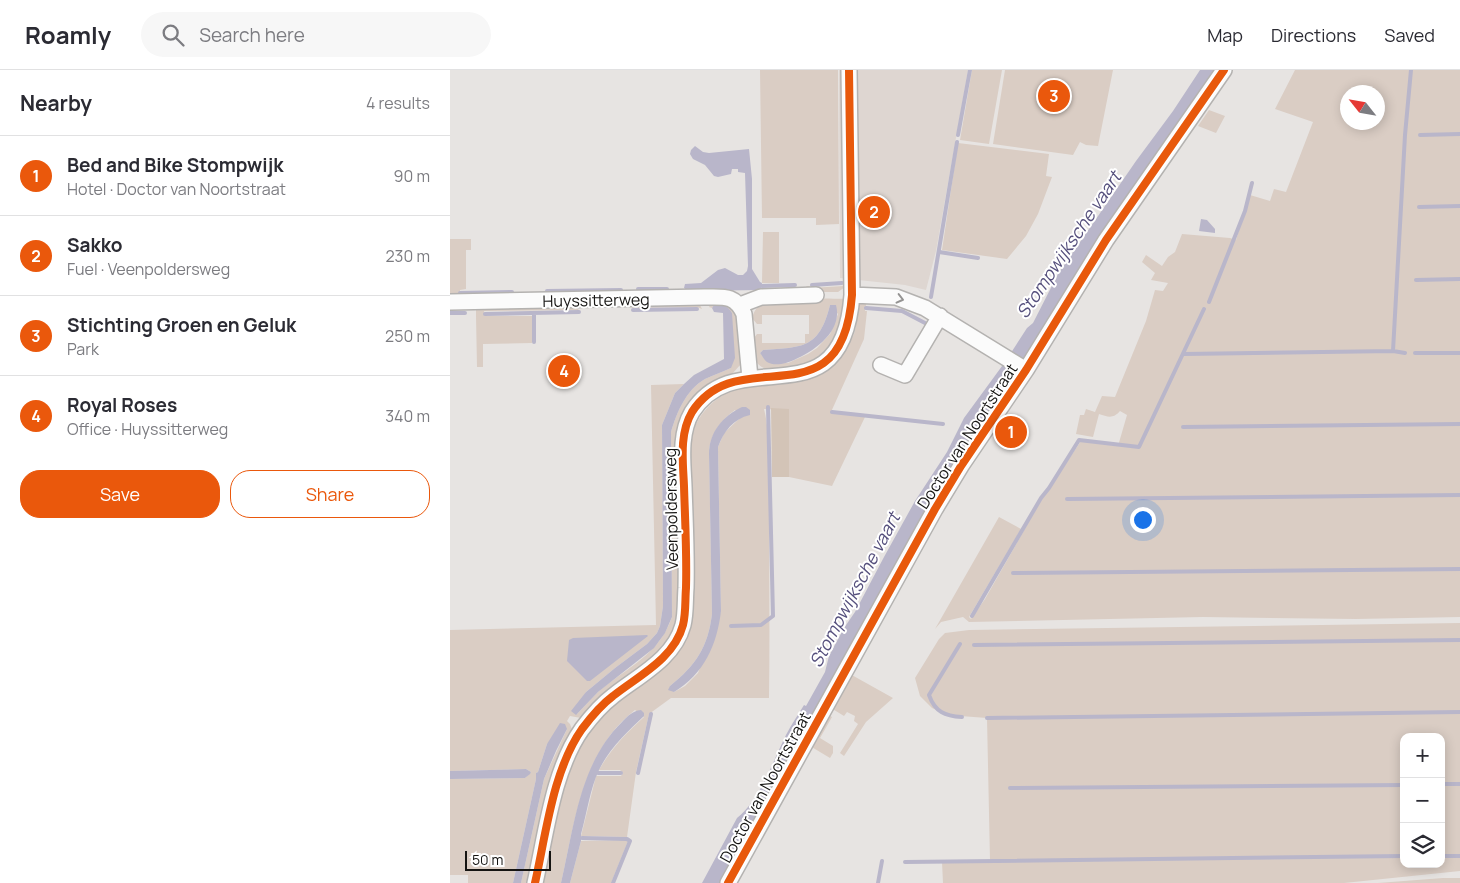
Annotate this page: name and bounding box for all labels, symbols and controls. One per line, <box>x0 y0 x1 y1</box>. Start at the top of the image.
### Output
search box <box>141 12 491 57</box>
text: Roamly <box>25 18 111 51</box>
icon: search <box>159 21 187 49</box>
text: Search here <box>199 22 305 48</box>
text: Map <box>1207 23 1243 47</box>
text: Directions <box>1271 23 1356 47</box>
text: Saved <box>1384 23 1435 47</box>
pin: 3 <box>1038 77 1070 115</box>
north arrow <box>1340 85 1385 130</box>
text: Nearby <box>20 89 92 117</box>
text: 4 results <box>366 92 430 114</box>
text: Bed and Bike Stompwijk <box>67 152 283 178</box>
text: 1 <box>32 165 40 187</box>
text: 90 m <box>394 165 430 187</box>
water label: Stompwijksche vaart <box>1010 165 1127 322</box>
text: Hotel · Doctor van Noortstraat <box>67 178 286 200</box>
pin: 2 <box>858 193 890 231</box>
text: Sakko <box>67 232 122 258</box>
text: 2 <box>31 245 41 267</box>
text: 230 m <box>386 245 430 267</box>
text: Fuel · Veenpoldersweg <box>67 258 230 280</box>
street label: Huyssitterweg <box>542 288 650 312</box>
one-way arrow <box>896 293 905 304</box>
text: Stichting Groen en Geluk <box>67 312 296 338</box>
text: 3 <box>31 325 41 347</box>
text: 250 m <box>385 325 430 347</box>
text: Park <box>67 338 99 360</box>
pin: 4 <box>548 352 580 390</box>
street label: Doctor van Noortstraat <box>912 359 1022 513</box>
text: Royal Roses <box>67 392 177 418</box>
text: 4 <box>31 405 41 427</box>
text: 340 m <box>385 405 430 427</box>
pin: 1 <box>995 413 1027 451</box>
text: Office · Huyssitterweg <box>67 418 228 440</box>
street label: Veenpoldersweg <box>659 448 683 570</box>
button: Save <box>20 470 220 518</box>
button: Share <box>230 470 430 518</box>
water label: Stompwijksche vaart <box>803 506 906 671</box>
your location <box>1130 507 1156 533</box>
street label: Doctor van Noortstraat <box>714 708 816 866</box>
map controls <box>1400 733 1445 868</box>
button: + <box>1400 733 1445 778</box>
button: − <box>1400 778 1445 823</box>
button: layers <box>1400 823 1445 868</box>
scale bar <box>465 848 551 871</box>
text: 50 m <box>472 850 503 869</box>

